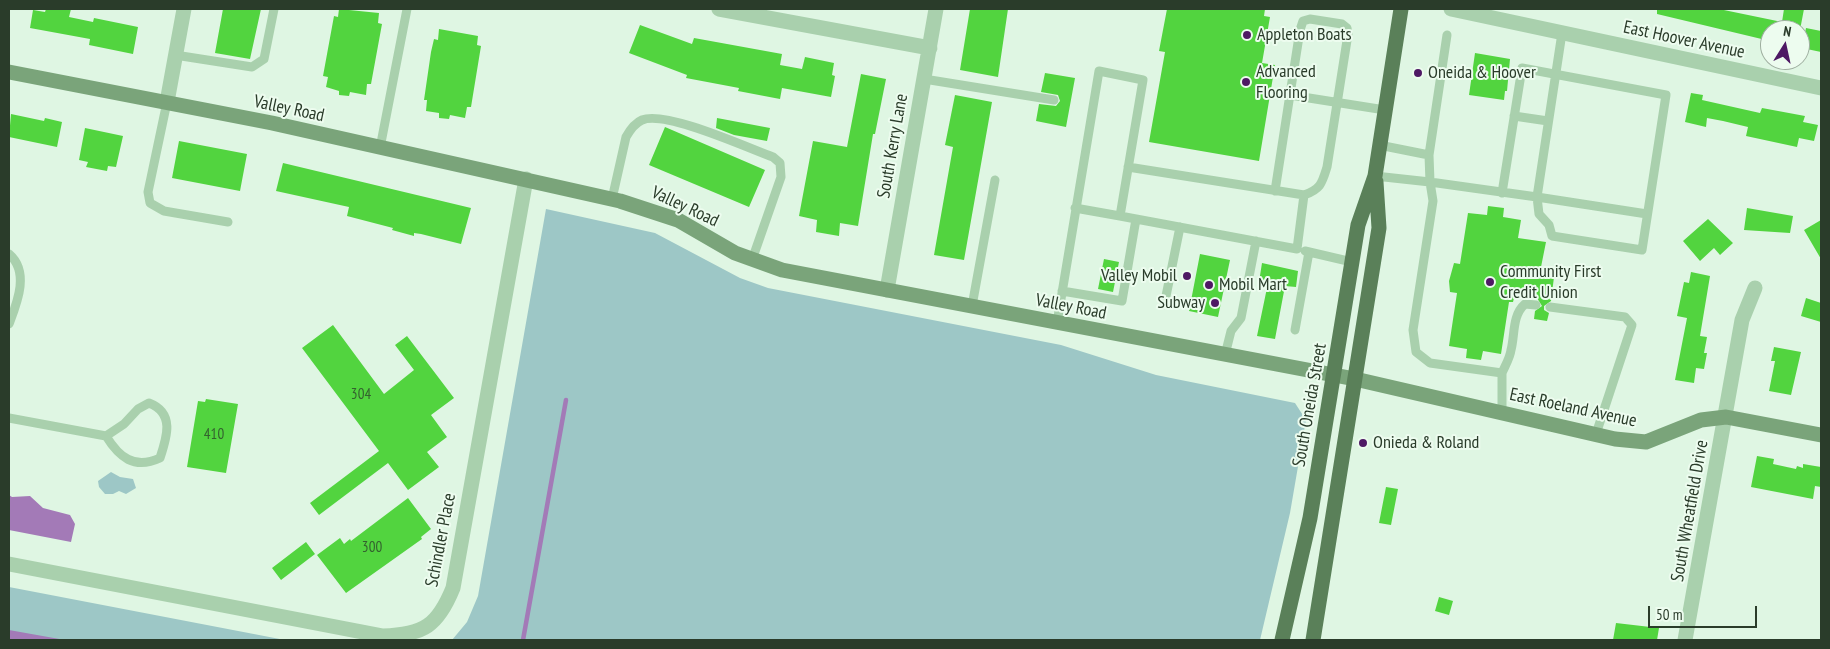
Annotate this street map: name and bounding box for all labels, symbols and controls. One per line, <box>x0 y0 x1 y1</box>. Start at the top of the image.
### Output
street label: East Hoover Avenue <box>1621 17 1747 63</box>
north arrow <box>1760 20 1810 70</box>
text: N <box>1782 22 1793 41</box>
place label: Appleton Boats <box>1257 24 1352 46</box>
marker: Appleton Boats <box>1241 29 1253 41</box>
place label: Advanced Flooring <box>1256 61 1316 104</box>
place label: Oneida & Hoover <box>1428 62 1536 84</box>
marker: Oneida & Hoover <box>1412 67 1424 79</box>
marker: Advanced Flooring <box>1240 76 1252 88</box>
street label: Valley Road <box>252 91 326 127</box>
street label: South Kerry Lane <box>873 92 913 200</box>
street label: Valley Road <box>648 182 722 232</box>
place label: Community First Credit Union <box>1500 261 1601 304</box>
place label: Valley Mobil <box>1101 265 1177 287</box>
marker: Valley Mobil <box>1181 270 1193 282</box>
place label: Mobil Mart <box>1219 274 1287 296</box>
marker: Community First Credit Union <box>1484 276 1496 288</box>
marker: Mobil Mart <box>1203 279 1215 291</box>
street label: Valley Road <box>1034 290 1108 324</box>
place label: Subway <box>1157 292 1205 314</box>
marker: Subway <box>1209 297 1221 309</box>
street label: South Oneida Street <box>1288 341 1332 469</box>
street label: East Roeland Avenue <box>1507 384 1639 432</box>
house number: 304 <box>351 386 371 404</box>
house number: 410 <box>204 426 224 444</box>
place label: Onieda & Roland <box>1373 432 1479 454</box>
marker: Onieda & Roland <box>1357 437 1369 449</box>
street label: South Wheatfield Drive <box>1667 439 1713 583</box>
street label: Schindler Place <box>421 491 461 589</box>
house number: 300 <box>362 539 382 557</box>
scale bar <box>1650 596 1759 628</box>
text: 50 m <box>1656 605 1682 624</box>

